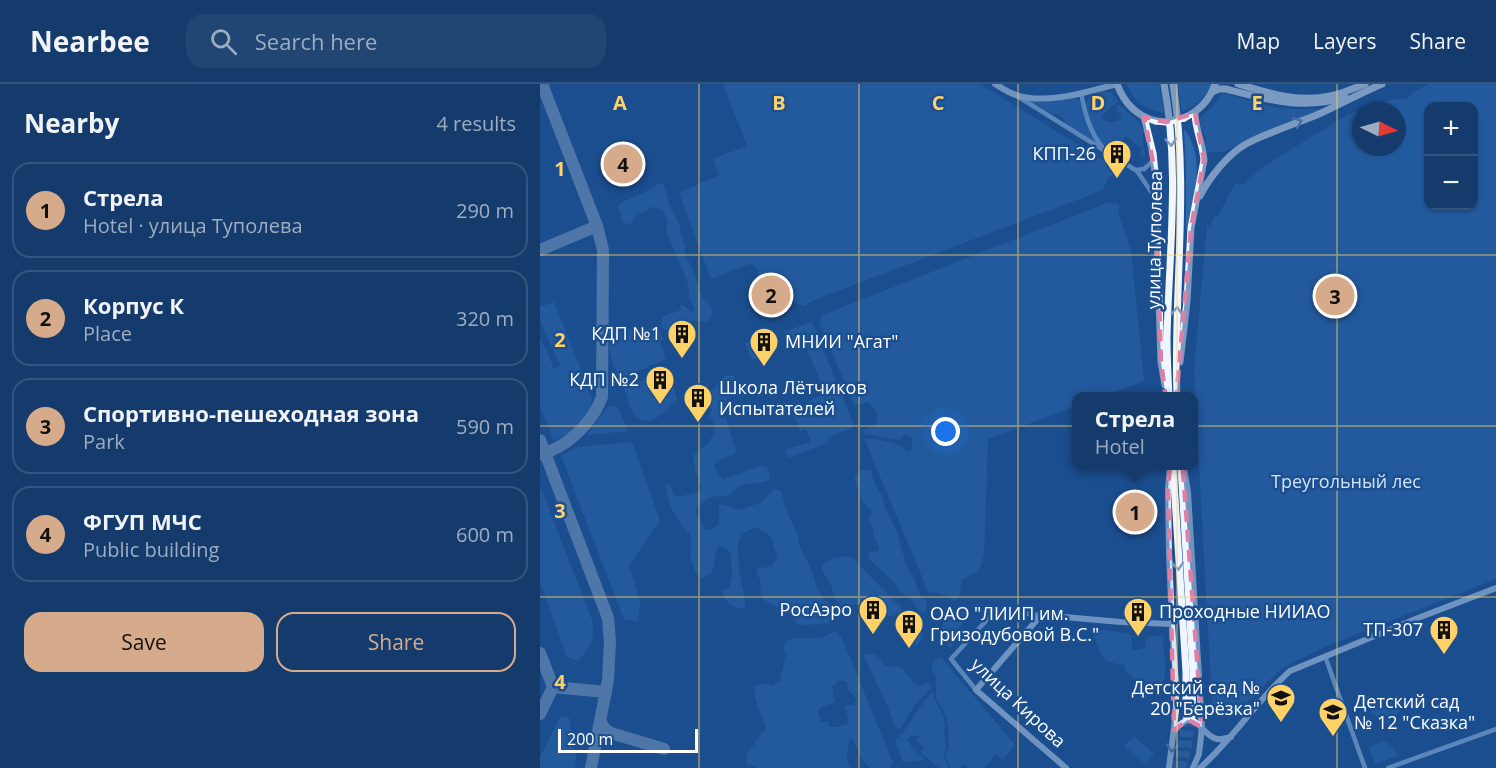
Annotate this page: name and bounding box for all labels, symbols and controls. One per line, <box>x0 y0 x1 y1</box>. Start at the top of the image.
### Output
search box <box>186 14 606 68</box>
text: Nearbee <box>30 22 150 60</box>
icon: search <box>207 25 240 58</box>
text: Search here <box>255 26 377 56</box>
text: Map <box>1237 27 1280 55</box>
text: Layers <box>1313 27 1377 55</box>
text: Share <box>1410 27 1466 55</box>
text: A <box>613 89 627 116</box>
text: B <box>772 89 786 116</box>
text: C <box>932 89 945 116</box>
text: D <box>1091 89 1105 116</box>
text: E <box>1251 89 1263 116</box>
north arrow <box>1352 102 1406 156</box>
map controls <box>1424 102 1478 210</box>
button: + <box>1424 102 1478 156</box>
text: Nearby <box>24 105 119 141</box>
text: 4 results <box>436 110 516 137</box>
one-way arrow <box>1292 117 1303 129</box>
building icon: КПП-26 <box>1101 138 1133 180</box>
one-way arrow <box>1164 138 1177 147</box>
place label: КПП-26 <box>1032 141 1096 165</box>
pin: 4 <box>604 142 643 187</box>
text: 1 <box>554 155 566 182</box>
button: − <box>1424 156 1478 210</box>
street label: улица Туполева <box>1141 171 1167 309</box>
text: Стрела <box>83 182 164 212</box>
text: 1 <box>40 197 51 224</box>
text: 290 m <box>456 197 514 224</box>
text: Hotel · улица Туполева <box>83 212 303 239</box>
pin: 2 <box>752 272 790 318</box>
pin: 3 <box>1316 274 1354 318</box>
text: Корпус К <box>83 290 184 320</box>
text: 2 <box>40 305 51 332</box>
text: 320 m <box>456 305 514 332</box>
one-way arrow <box>1171 306 1184 315</box>
building icon: КДП №1 <box>666 318 698 360</box>
text: Place <box>83 320 132 347</box>
place label: КДП №1 <box>591 321 661 345</box>
text: 2 <box>554 326 566 353</box>
building icon: МНИИ "Агат" <box>748 326 780 368</box>
place label: МНИИ "Агат" <box>785 329 898 353</box>
building icon: КДП №2 <box>644 364 676 406</box>
place label: КДП №2 <box>569 367 639 391</box>
place label: Школа Лётчиков Испытателей <box>719 375 867 420</box>
building icon: Школа Лётчиков Испытателей <box>682 382 714 424</box>
popup <box>1072 392 1198 470</box>
text: Спортивно-пешеходная зона <box>83 398 419 428</box>
text: Стрела <box>1095 403 1175 433</box>
text: 3 <box>40 413 51 440</box>
text: 590 m <box>456 413 514 440</box>
your location <box>931 417 960 446</box>
text: Park <box>83 428 125 455</box>
text: Hotel <box>1095 433 1145 460</box>
park label: Треугольный лес <box>1271 469 1421 493</box>
pin: 1 <box>1116 490 1154 534</box>
text: 3 <box>554 497 566 524</box>
text: ФГУП МЧС <box>83 506 202 536</box>
text: 4 <box>40 521 51 548</box>
text: 600 m <box>456 521 514 548</box>
text: Public building <box>83 536 219 563</box>
one-way arrow <box>1172 561 1185 570</box>
building icon: РосАэро <box>857 594 889 636</box>
building icon: Проходные НИИАО <box>1122 596 1154 638</box>
place label: РосАэро <box>780 597 852 621</box>
place label: Проходные НИИАО <box>1159 599 1331 623</box>
place label: ОАО "ЛИИП им. Гризодубовой В.С." <box>930 601 1099 646</box>
building icon: ОАО "ЛИИП им. Гризодубовой В.С." <box>893 608 925 650</box>
button: Save <box>24 612 264 672</box>
button: Share <box>276 612 516 672</box>
building icon: ТП-307 <box>1428 614 1460 656</box>
place label: ТП-307 <box>1363 617 1423 641</box>
street label: улица Кирова <box>966 652 1071 752</box>
text: 4 <box>554 668 566 695</box>
place label: Детский сад № 20 "Берёзка" <box>1132 675 1260 720</box>
school or university icon: Детский сад № 20 "Берёзка" <box>1265 682 1297 724</box>
place label: Детский сад № 12 "Сказка" <box>1354 689 1475 734</box>
school or university icon: Детский сад № 12 "Сказка" <box>1317 696 1349 738</box>
scale bar <box>558 726 698 754</box>
text: 200 m <box>567 728 613 750</box>
one-way arrow <box>1166 744 1179 753</box>

